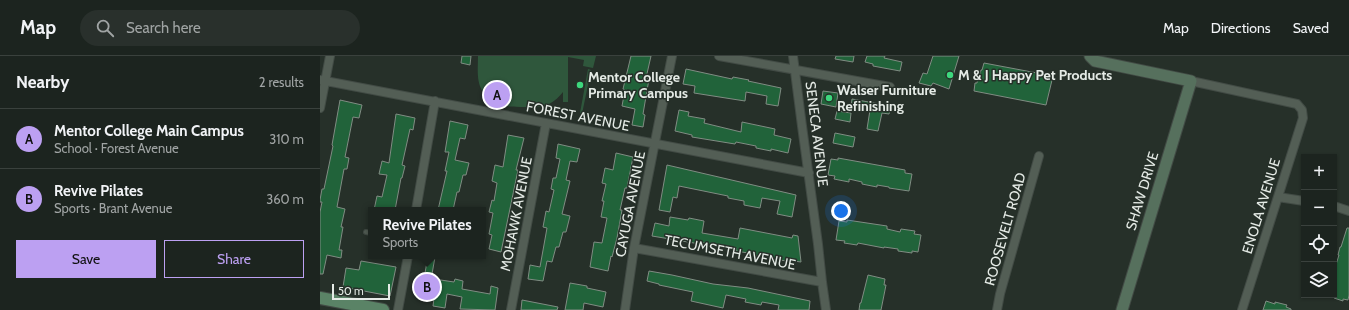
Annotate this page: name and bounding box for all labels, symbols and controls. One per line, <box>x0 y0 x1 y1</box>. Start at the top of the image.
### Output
search box <box>80 10 360 46</box>
text: Map <box>20 16 56 39</box>
icon: search <box>94 17 116 39</box>
text: Search here <box>126 19 201 37</box>
text: Map <box>1163 19 1189 37</box>
text: Directions <box>1211 19 1271 37</box>
text: Saved <box>1293 19 1329 37</box>
place label: M & J Happy Pet Products <box>958 66 1112 84</box>
place label: Mentor College Primary Campus <box>588 68 688 102</box>
marker: M & J Happy Pet Products <box>945 70 955 80</box>
text: Nearby <box>16 72 69 92</box>
text: 2 results <box>259 74 304 90</box>
pin: A <box>484 80 510 110</box>
marker: Mentor College Primary Campus <box>575 80 585 90</box>
street label: SENECA AVENUE <box>802 80 832 188</box>
place label: Walser Furniture Refinishing <box>837 81 936 115</box>
marker: Walser Furniture Refinishing <box>824 93 834 103</box>
street label: FOREST AVENUE <box>525 97 631 135</box>
text: Mentor College Main Campus <box>54 122 244 140</box>
text: A <box>25 131 33 147</box>
text: 310 m <box>269 131 304 147</box>
text: School · Forest Avenue <box>54 140 179 156</box>
street label: CAYUGA AVENUE <box>611 149 649 259</box>
street label: SHAW DRIVE <box>1122 149 1163 232</box>
map controls <box>1301 154 1337 298</box>
button: + <box>1301 154 1337 190</box>
street label: MOHAWK AVENUE <box>496 155 536 273</box>
street label: ENOLA AVENUE <box>1238 156 1284 256</box>
street label: ROOSEVELT ROAD <box>980 170 1030 288</box>
text: Revive Pilates <box>54 182 143 200</box>
button: − <box>1301 190 1337 226</box>
text: B <box>25 191 33 207</box>
text: 360 m <box>266 191 304 207</box>
text: Sports · Brant Avenue <box>54 200 172 216</box>
your location <box>831 201 851 221</box>
popup <box>368 207 486 259</box>
text: Revive Pilates <box>382 216 472 234</box>
button: locate <box>1301 226 1337 262</box>
street label: TECUMSETH AVENUE <box>663 230 797 274</box>
text: Sports <box>382 234 418 250</box>
button: Save <box>16 240 156 278</box>
button: Share <box>164 240 304 278</box>
button: layers <box>1301 262 1337 298</box>
pin: B <box>414 272 440 302</box>
scale bar <box>332 282 390 301</box>
text: 50 m <box>338 284 364 298</box>

